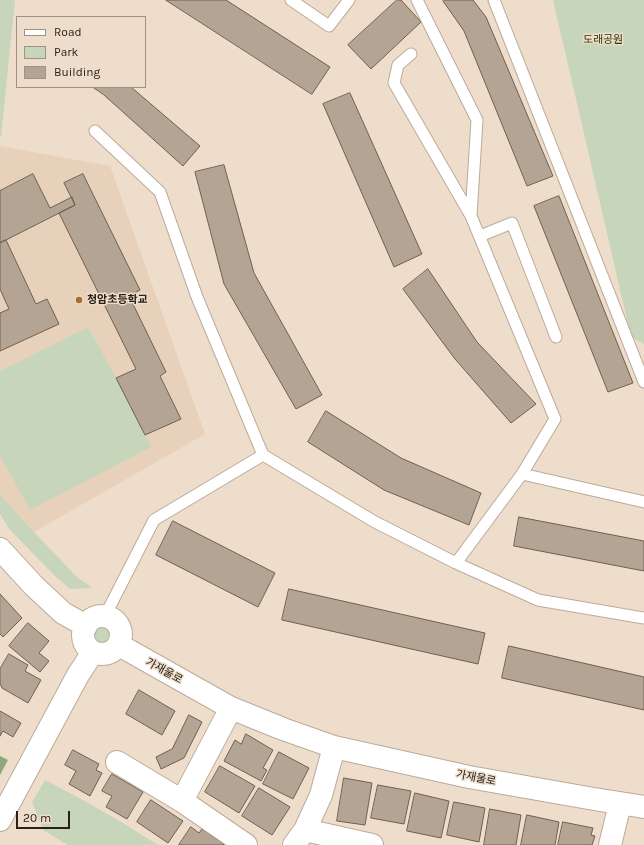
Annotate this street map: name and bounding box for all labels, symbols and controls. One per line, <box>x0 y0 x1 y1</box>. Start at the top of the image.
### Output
legend <box>16 16 146 88</box>
text: Road <box>54 25 82 39</box>
park label: 도래공원 <box>583 33 623 47</box>
text: Park <box>54 45 78 59</box>
text: Building <box>54 65 100 79</box>
place label: 청암초등학교 <box>87 293 148 307</box>
marker: 청암초등학교 <box>74 295 84 305</box>
street label: 가재울로 <box>143 655 185 687</box>
street label: 가재울로 <box>455 768 497 788</box>
scale bar <box>18 803 72 829</box>
text: 20 m <box>23 811 51 825</box>

